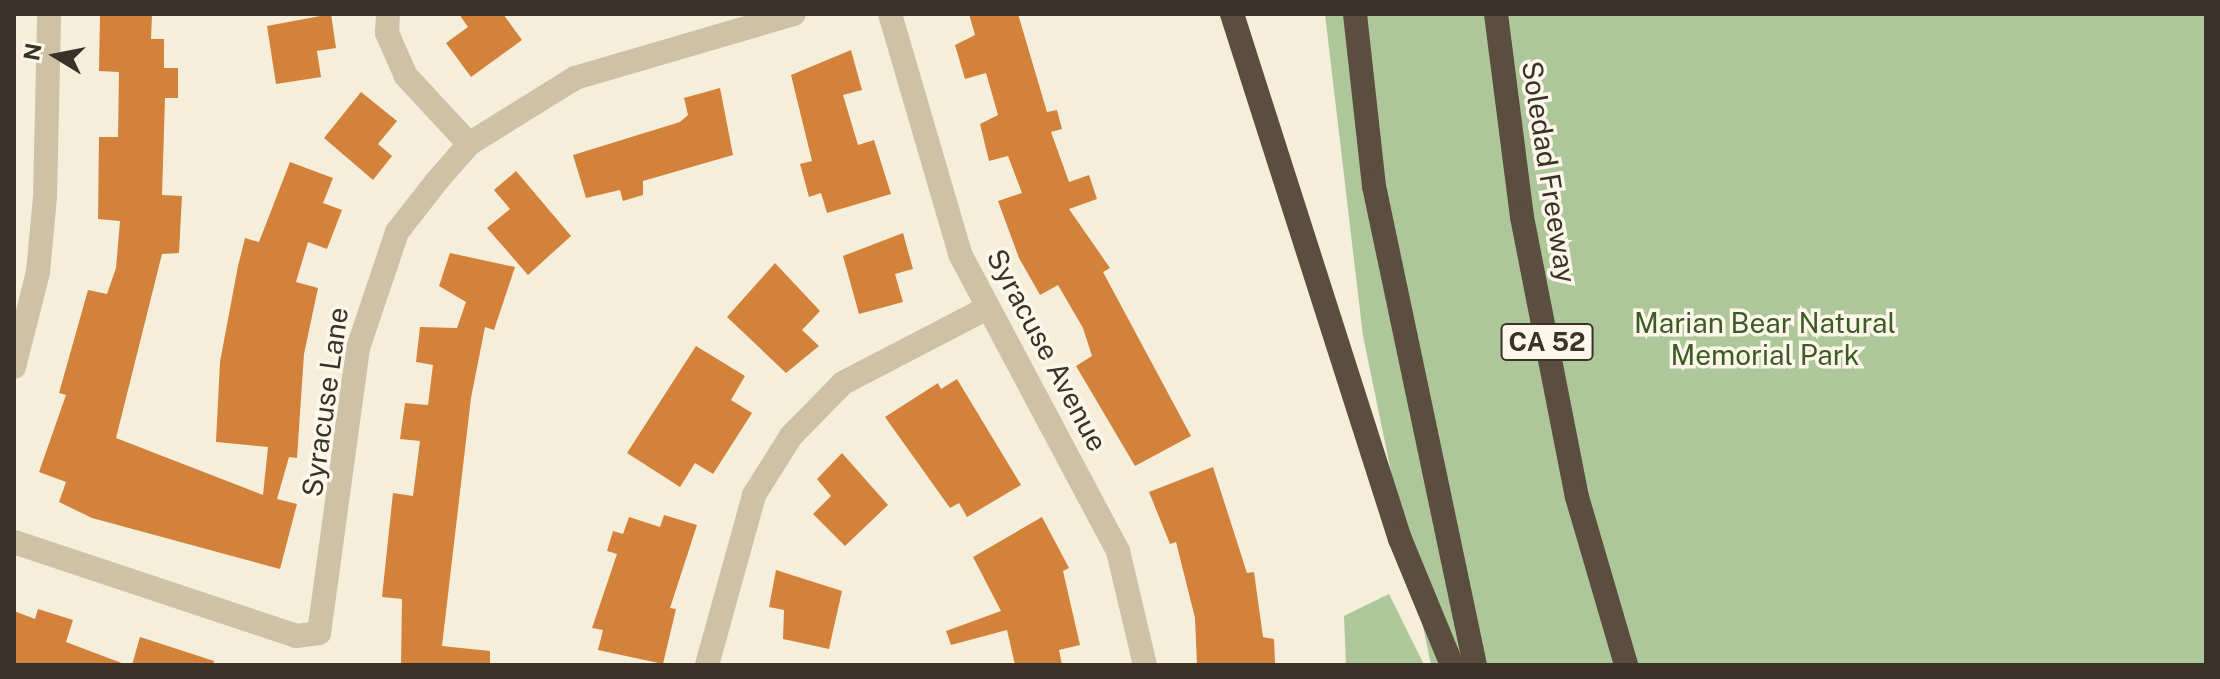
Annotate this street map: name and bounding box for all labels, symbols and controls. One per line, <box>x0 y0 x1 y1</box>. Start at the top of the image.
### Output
north arrow <box>16 16 96 96</box>
text: N <box>18 41 47 63</box>
street label: Soledad Freeway <box>1515 59 1583 285</box>
street label: Syracuse Avenue <box>980 243 1114 457</box>
street label: Syracuse Lane <box>295 305 355 499</box>
park label: Marian Bear Natural Memorial Park <box>1634 306 1896 372</box>
road number: CA 52 <box>1499 320 1595 364</box>

